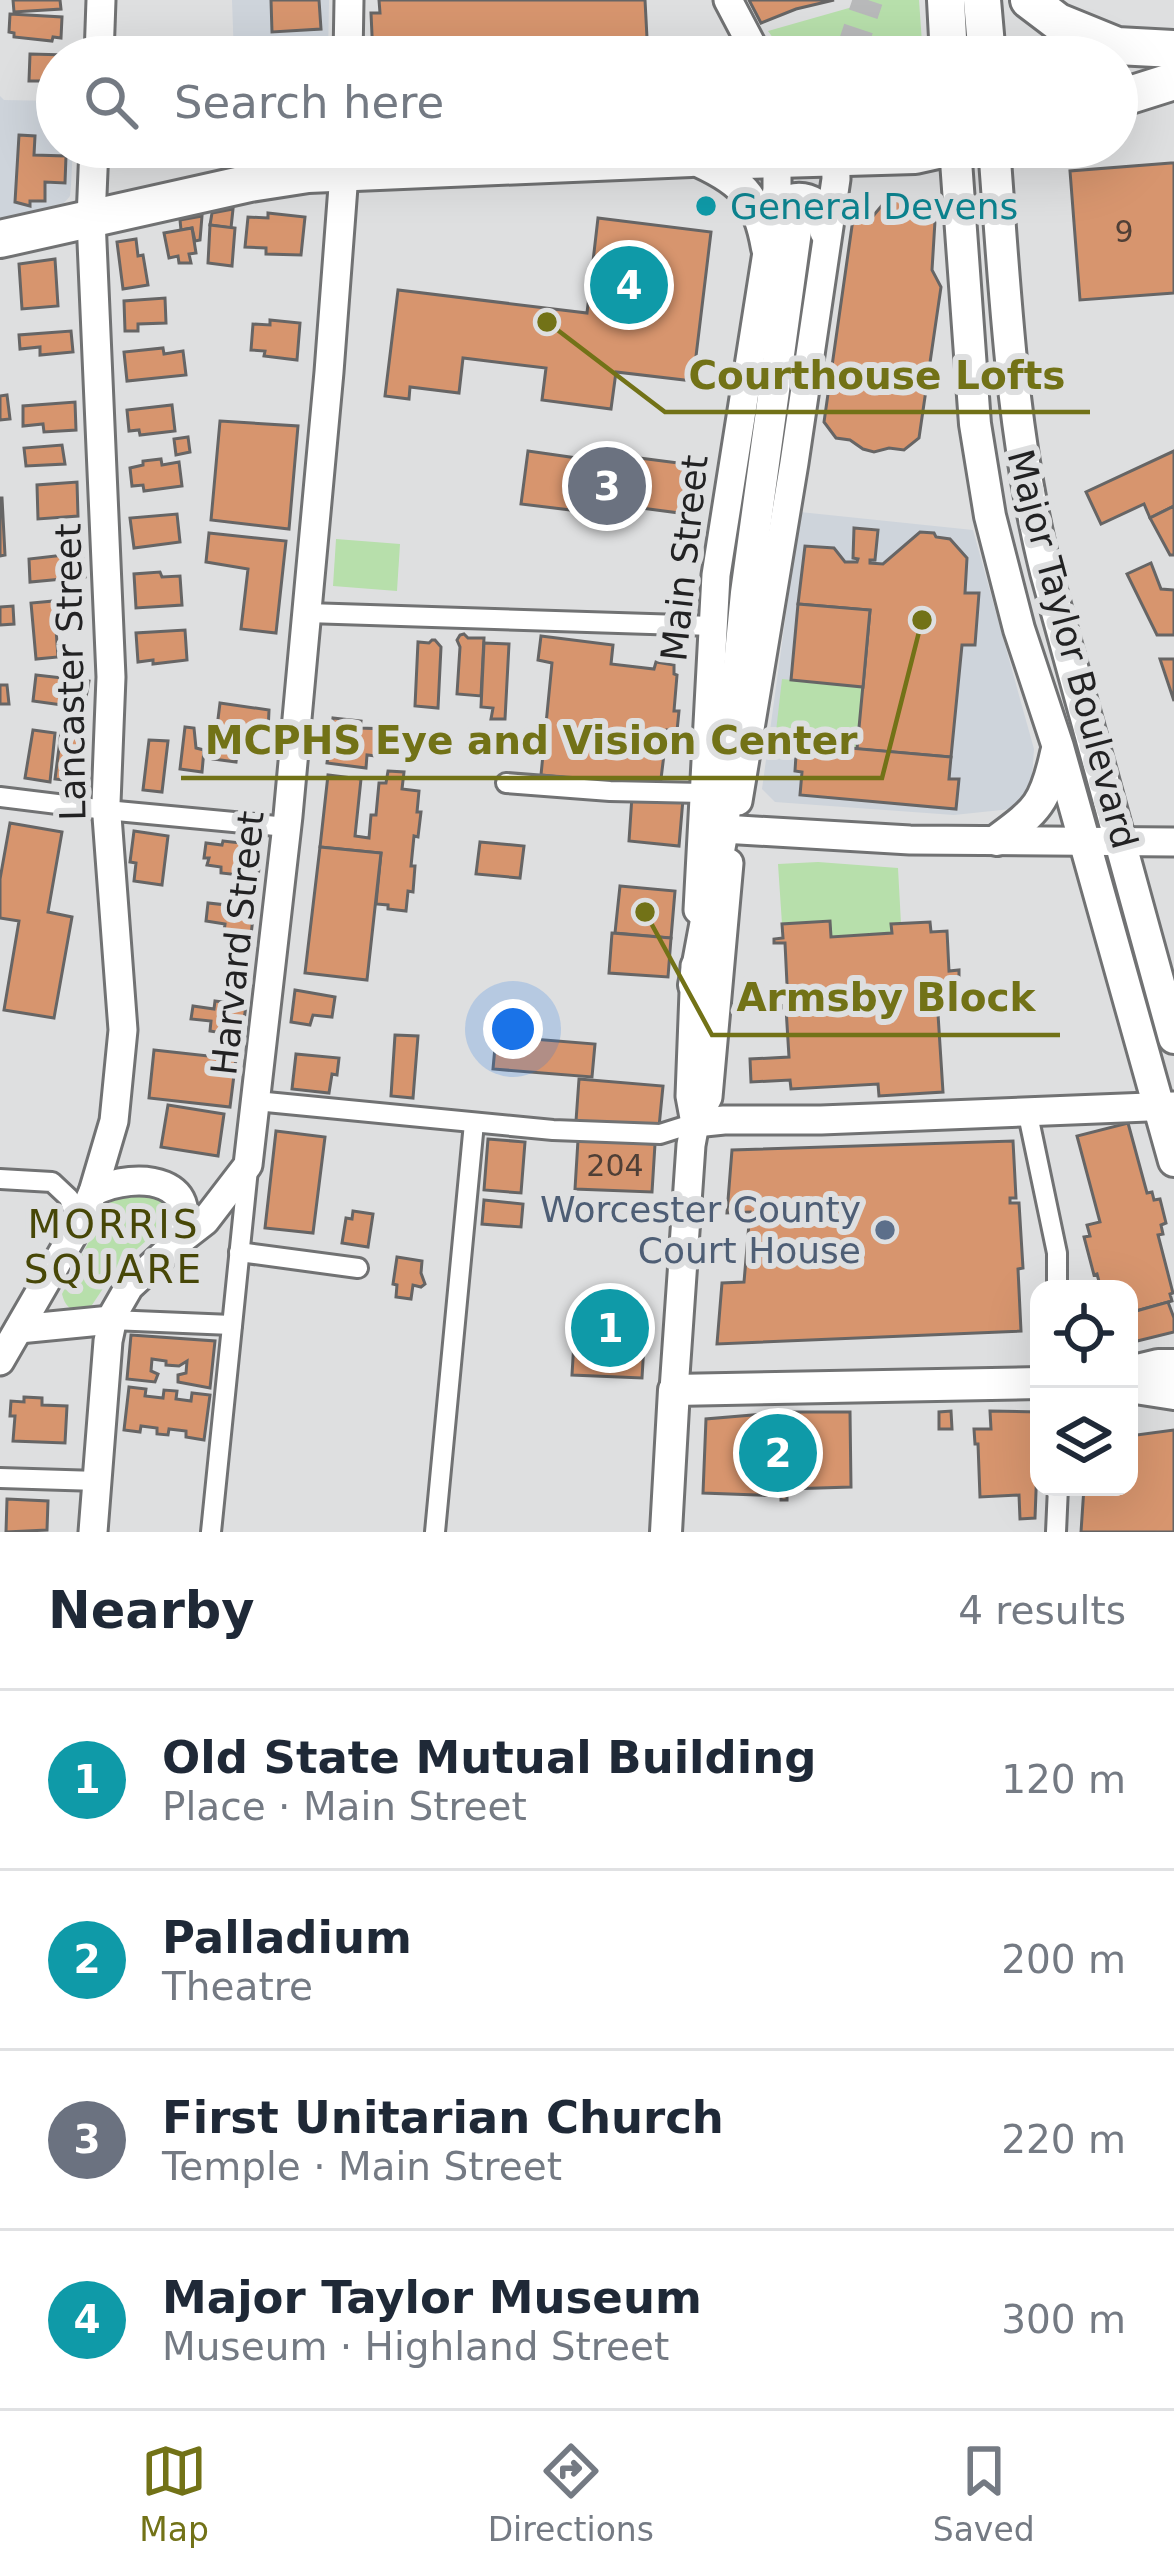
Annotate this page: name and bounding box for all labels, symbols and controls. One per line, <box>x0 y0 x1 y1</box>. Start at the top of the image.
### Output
search box <box>36 36 1138 168</box>
icon: search <box>78 69 144 135</box>
text: Search here <box>174 76 444 129</box>
place label: General Devens <box>730 186 1018 227</box>
marker: General Devens <box>693 193 719 219</box>
house number: 9 <box>1114 214 1134 249</box>
pin: 4 <box>590 240 668 330</box>
callout: Courthouse Lofts <box>665 337 1090 412</box>
text: Courthouse Lofts <box>688 353 1066 398</box>
pin: 3 <box>568 441 646 531</box>
street label: Major Taylor Boulevard <box>1000 445 1146 853</box>
street label: Main Street <box>653 453 716 663</box>
street label: Lancaster Street <box>47 523 94 821</box>
callout: MCPHS Eye and Vision Center <box>181 703 882 778</box>
text: MCPHS Eye and Vision Center <box>205 718 858 763</box>
street label: Harvard Street <box>203 809 272 1077</box>
callout: Armsby Block <box>712 960 1060 1035</box>
text: Armsby Block <box>736 975 1037 1020</box>
your location <box>483 999 543 1059</box>
house number: 204 <box>586 1148 644 1183</box>
place label: Worcester County Court House <box>540 1189 861 1271</box>
district label: MORRIS SQUARE <box>24 1202 204 1292</box>
marker: Worcester County Court House <box>872 1217 898 1243</box>
map controls <box>1030 1280 1138 1496</box>
button: locate <box>1030 1280 1138 1388</box>
pin: 1 <box>571 1283 649 1373</box>
button: layers <box>1030 1388 1138 1496</box>
pin: 2 <box>739 1408 817 1498</box>
text: Nearby <box>48 1581 255 1640</box>
text: 4 results <box>958 1588 1126 1633</box>
text: Old State Mutual Building <box>162 1731 816 1784</box>
text: 1 <box>73 1757 101 1802</box>
text: 120 m <box>1001 1757 1126 1802</box>
text: Place · Main Street <box>162 1784 527 1829</box>
text: Palladium <box>162 1911 412 1964</box>
text: 2 <box>73 1937 101 1982</box>
text: 200 m <box>1001 1937 1126 1982</box>
text: Theatre <box>162 1964 313 2009</box>
text: First Unitarian Church <box>162 2091 724 2144</box>
text: 3 <box>73 2117 101 2162</box>
text: 220 m <box>1001 2117 1126 2162</box>
text: Temple · Main Street <box>162 2144 562 2189</box>
text: Major Taylor Museum <box>162 2271 702 2324</box>
text: 4 <box>73 2297 101 2342</box>
text: 300 m <box>1001 2297 1126 2342</box>
text: Museum · Highland Street <box>162 2324 669 2369</box>
tab: Map <box>139 2438 209 2549</box>
tab: Directions <box>488 2438 654 2549</box>
tab: Saved <box>933 2438 1035 2549</box>

